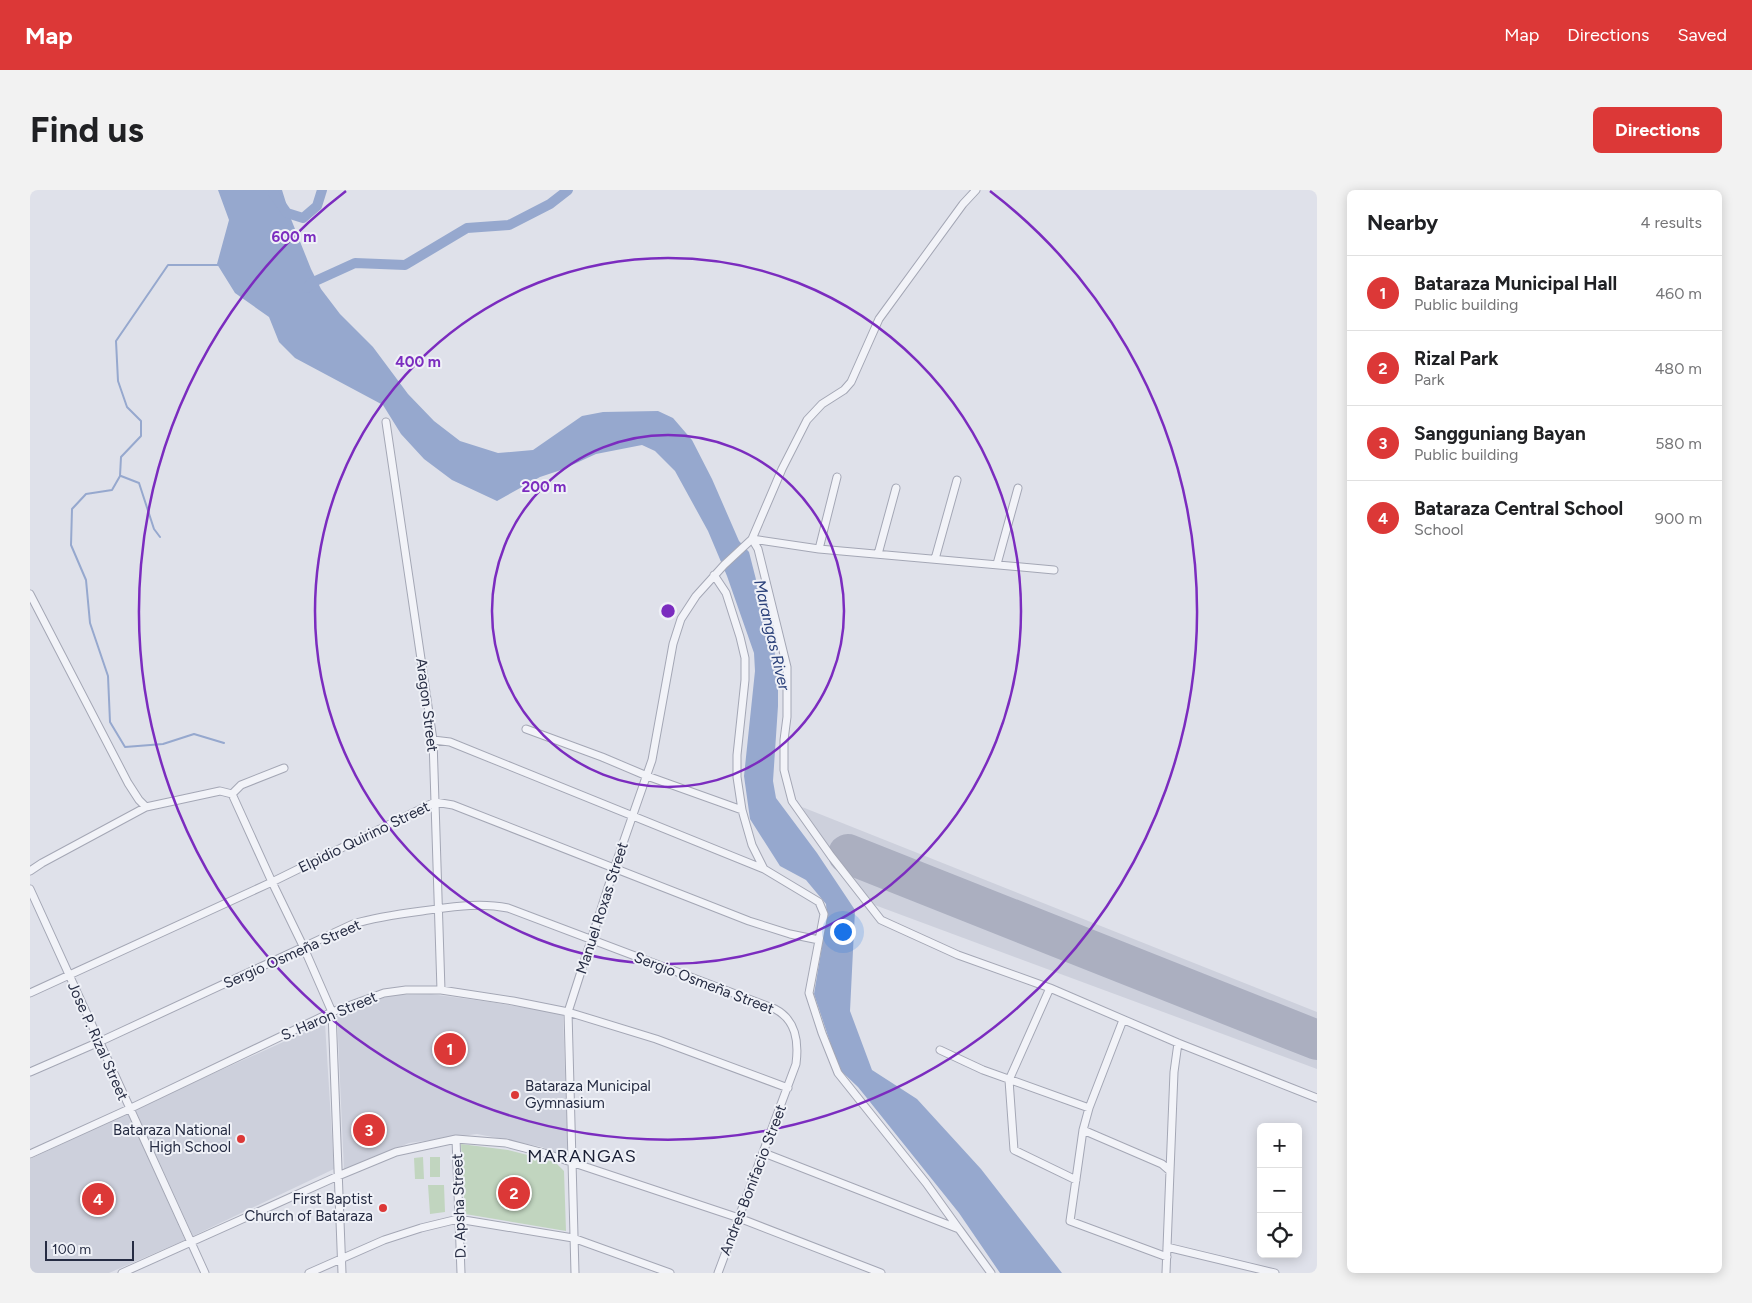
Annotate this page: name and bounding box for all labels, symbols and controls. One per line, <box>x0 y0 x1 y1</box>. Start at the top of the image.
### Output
text: Map <box>25 21 73 50</box>
text: Map <box>1504 24 1539 46</box>
text: Directions <box>1567 24 1649 46</box>
text: Saved <box>1677 24 1727 46</box>
button: Directions <box>1593 107 1722 153</box>
text: Find us <box>30 109 144 151</box>
text: Nearby <box>1367 210 1438 235</box>
text: 4 results <box>1641 213 1702 232</box>
text: 600 m <box>272 228 316 246</box>
text: Bataraza Municipal Hall <box>1414 272 1617 295</box>
text: 1 <box>1380 284 1386 303</box>
text: 460 m <box>1655 284 1702 303</box>
text: Public building <box>1414 295 1518 314</box>
text: Rizal Park <box>1414 347 1498 370</box>
text: 400 m <box>395 353 441 371</box>
text: 2 <box>1378 359 1388 378</box>
text: 480 m <box>1654 359 1702 378</box>
text: Park <box>1414 370 1444 389</box>
text: Sangguniang Bayan <box>1414 422 1586 445</box>
text: 3 <box>1379 434 1387 453</box>
text: 580 m <box>1655 434 1702 453</box>
text: Public building <box>1414 445 1518 464</box>
text: 200 m <box>522 478 566 496</box>
text: Bataraza Central School <box>1414 497 1623 520</box>
text: 4 <box>1378 509 1388 528</box>
text: 900 m <box>1655 509 1702 528</box>
text: School <box>1414 520 1464 539</box>
water label: Marangas River <box>750 578 794 693</box>
centre of rings <box>659 602 677 620</box>
street label: Aragon Street <box>412 657 442 753</box>
street label: Elpidio Quirino Street <box>295 797 433 877</box>
street label: Manuel Roxas Street <box>572 839 632 976</box>
street label: Sergio Osmeña Street <box>221 915 364 992</box>
your location <box>830 919 856 945</box>
street label: Sergio Osmeña Street <box>631 948 777 1018</box>
street label: Jose P. Rizal Street <box>64 979 132 1103</box>
street label: S. Haron Street <box>278 988 380 1044</box>
pin: 1 <box>434 1030 466 1068</box>
place label: Bataraza Municipal Gymnasium <box>525 1077 651 1112</box>
marker: Bataraza Municipal Gymnasium <box>509 1089 521 1101</box>
street label: Andres Bonifacio Street <box>716 1102 790 1258</box>
pin: 3 <box>353 1111 385 1149</box>
place label: Bataraza National High School <box>113 1121 231 1156</box>
map controls <box>1257 1123 1302 1258</box>
button: + <box>1257 1123 1302 1168</box>
marker: Bataraza National High School <box>235 1133 247 1145</box>
district label: MARANGAS <box>527 1145 637 1167</box>
street label: D. Apsha Street <box>448 1153 470 1259</box>
button: − <box>1257 1168 1302 1213</box>
pin: 2 <box>498 1174 530 1212</box>
pin: 4 <box>82 1180 114 1218</box>
place label: First Baptist Church of Bataraza <box>244 1190 373 1225</box>
marker: First Baptist Church of Bataraza <box>377 1202 389 1214</box>
button: locate <box>1257 1213 1302 1258</box>
scale bar <box>45 1238 134 1261</box>
text: 100 m <box>52 1241 91 1258</box>

